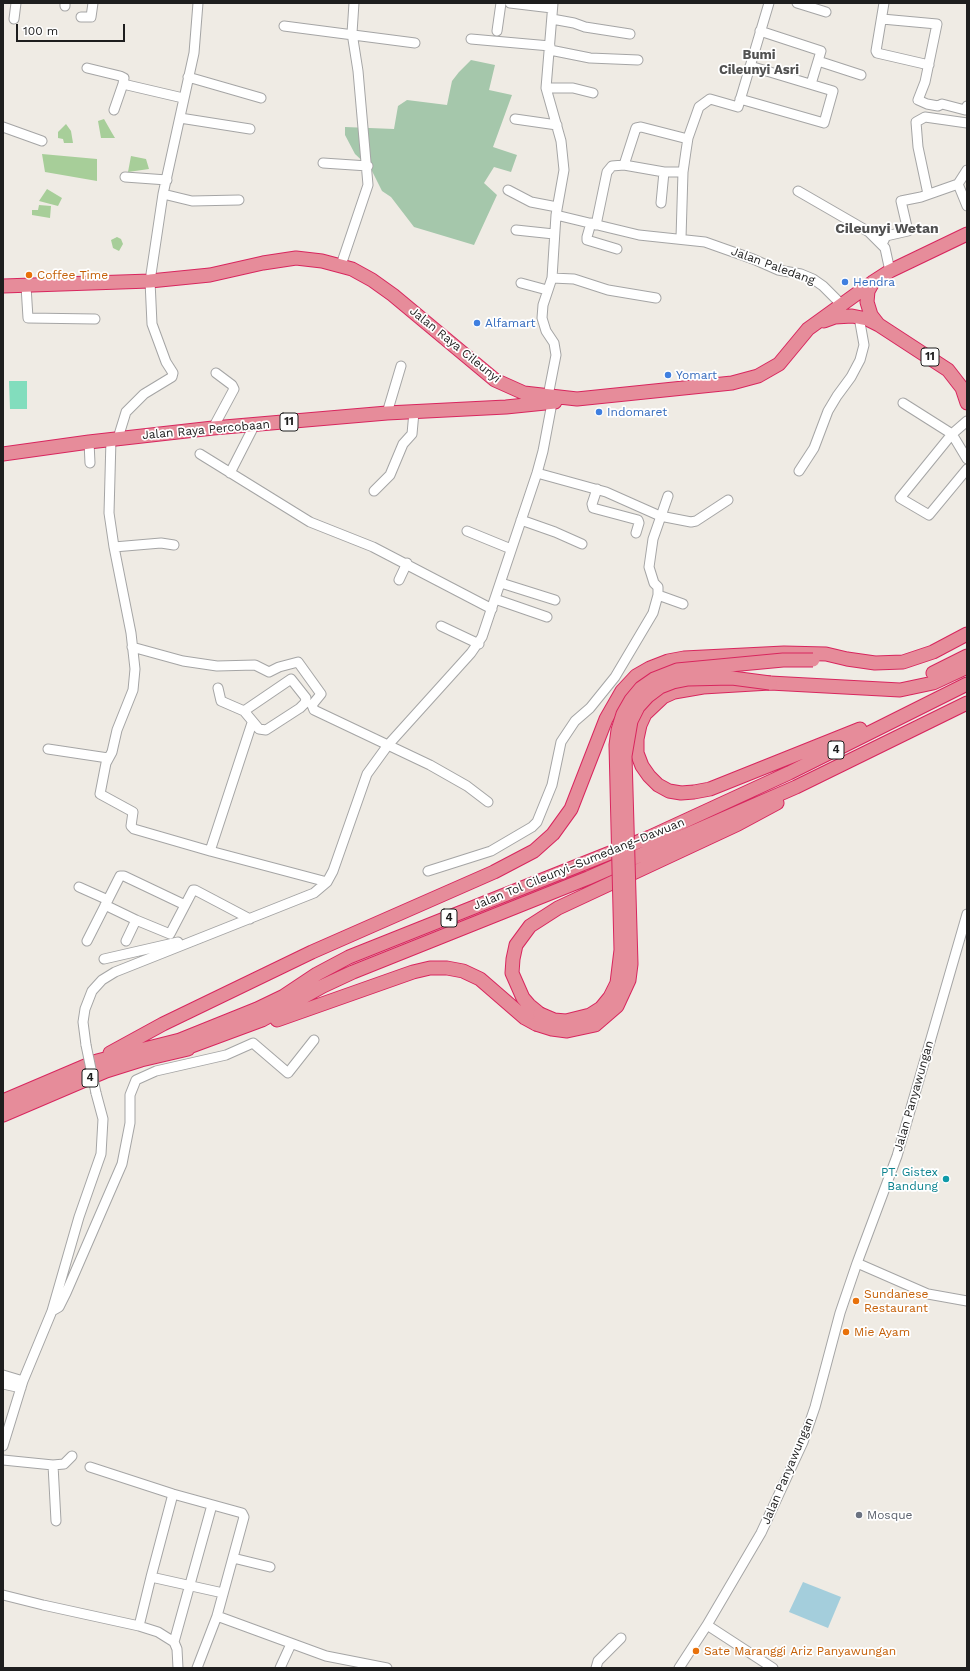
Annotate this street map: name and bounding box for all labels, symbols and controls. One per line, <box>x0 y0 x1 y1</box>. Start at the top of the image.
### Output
scale bar <box>18 16 127 42</box>
text: 100 m <box>23 24 58 38</box>
district label: Bumi Cileunyi Asri <box>719 47 799 78</box>
district label: Cileunyi Wetan <box>835 221 939 237</box>
street label: Jalan Paledang <box>729 244 817 288</box>
place label: Coffee Time <box>37 268 108 282</box>
marker: Coffee Time <box>24 270 34 280</box>
place label: Hendra <box>853 275 895 289</box>
marker: Hendra <box>840 277 850 287</box>
street label: Jalan Raya Cileunyi <box>407 304 503 386</box>
place label: Alfamart <box>485 316 536 330</box>
marker: Alfamart <box>472 318 482 328</box>
road number: 11 <box>921 348 939 366</box>
place label: Yomart <box>676 368 717 382</box>
marker: Yomart <box>663 370 673 380</box>
place label: Indomaret <box>607 405 667 419</box>
marker: Indomaret <box>594 407 604 417</box>
road number: 11 <box>280 413 298 431</box>
street label: Jalan Raya Percobaan <box>142 417 270 443</box>
road number: 4 <box>828 741 844 759</box>
street label: Jalan Tol Cileunyi–Sumedang–Dawuan <box>471 815 687 913</box>
road number: 4 <box>441 909 457 927</box>
street label: Jalan Panyawungan <box>891 1039 937 1153</box>
road number: 4 <box>82 1069 98 1087</box>
place label: PT. Gistex Bandung <box>881 1165 938 1193</box>
marker: PT. Gistex Bandung <box>941 1174 951 1184</box>
place label: Sundanese Restaurant <box>864 1287 928 1315</box>
marker: Sundanese Restaurant <box>851 1296 861 1306</box>
place label: Mie Ayam <box>854 1325 910 1339</box>
marker: Mie Ayam <box>841 1327 851 1337</box>
street label: Jalan Panyawungan <box>759 1415 817 1527</box>
place label: Mosque <box>867 1508 913 1522</box>
marker: Mosque <box>854 1510 864 1520</box>
place label: Sate Maranggi Ariz Panyawungan <box>704 1644 896 1658</box>
marker: Sate Maranggi Ariz Panyawungan <box>691 1646 701 1656</box>

